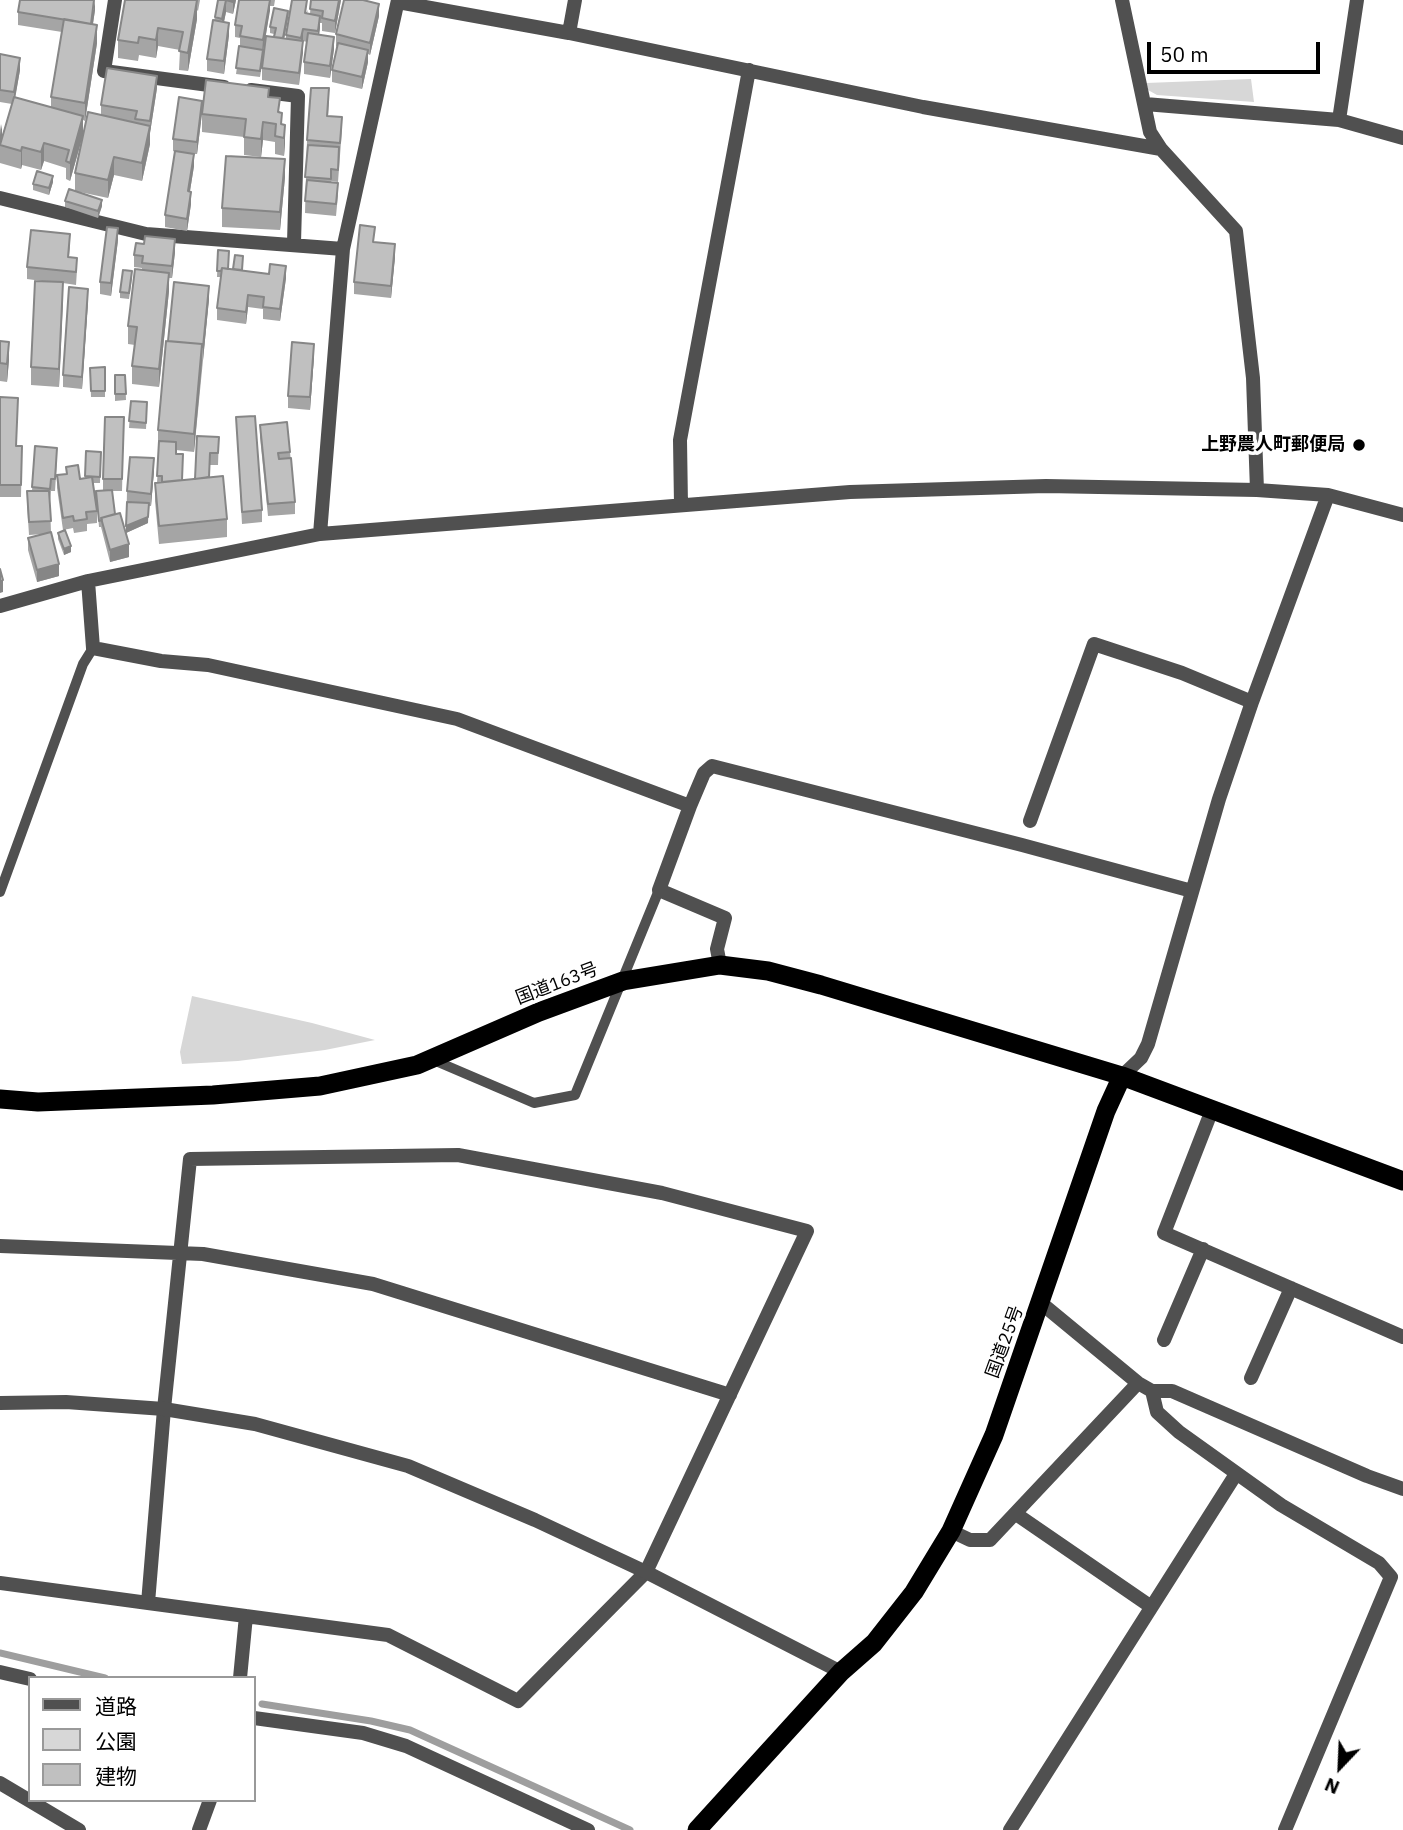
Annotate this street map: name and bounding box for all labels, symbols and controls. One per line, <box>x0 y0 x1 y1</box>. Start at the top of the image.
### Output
scale bar <box>1151 28 1324 72</box>
text: 50 m <box>1160 40 1209 68</box>
place label: 上野農人町郵便局 <box>1201 434 1345 456</box>
marker: 上野農人町郵便局 <box>1351 437 1367 453</box>
street label: 国道163号 <box>513 958 601 1010</box>
street label: 国道25号 <box>982 1303 1028 1381</box>
legend <box>28 1676 256 1802</box>
text: 道路 <box>95 1692 137 1720</box>
text: 公園 <box>95 1727 137 1755</box>
north arrow <box>1305 1732 1375 1802</box>
text: 建物 <box>95 1762 137 1790</box>
text: N <box>1321 1773 1343 1800</box>

